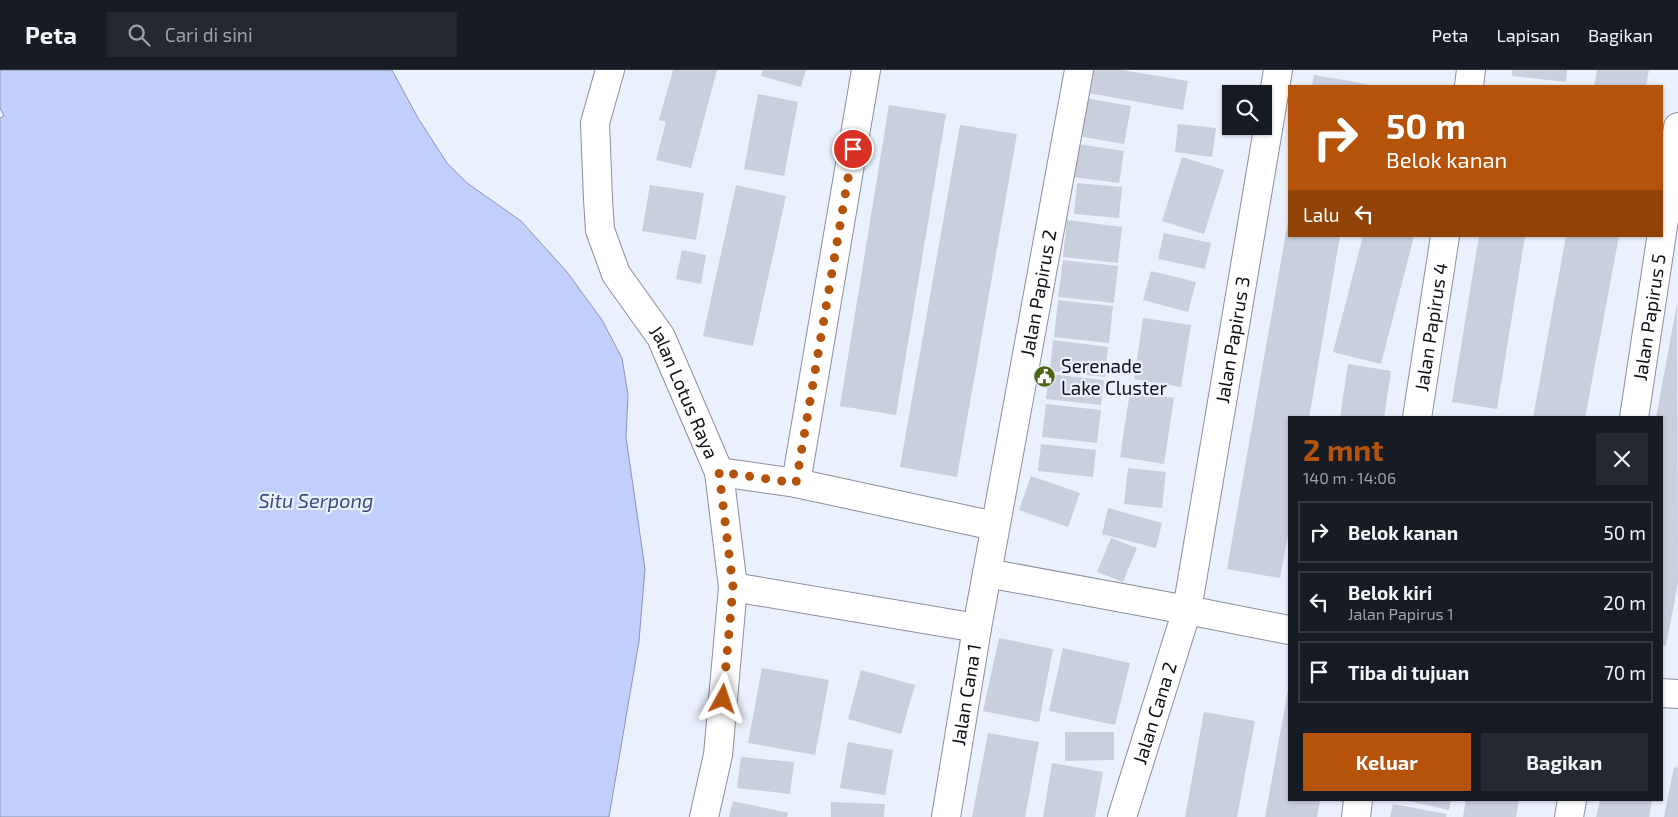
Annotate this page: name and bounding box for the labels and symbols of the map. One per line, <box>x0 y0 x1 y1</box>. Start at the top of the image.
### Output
pin <box>832 128 874 170</box>
street label: Jalan Papirus 2 <box>1015 228 1061 358</box>
street label: Jalan Papirus 5 <box>1628 252 1670 382</box>
street label: Jalan Papirus 4 <box>1409 261 1452 393</box>
street label: Jalan Papirus 3 <box>1210 274 1254 405</box>
street label: Jalan Lotus Raya <box>645 320 724 462</box>
place label: Serenade Lake Cluster <box>1061 354 1167 399</box>
public building icon: Serenade Lake Cluster <box>1033 365 1057 389</box>
water label: Situ Serpong <box>258 488 374 512</box>
street label: Jalan Cana 1 <box>946 642 985 747</box>
street label: Jalan Cana 2 <box>1127 659 1181 767</box>
position arrow <box>696 672 748 724</box>

